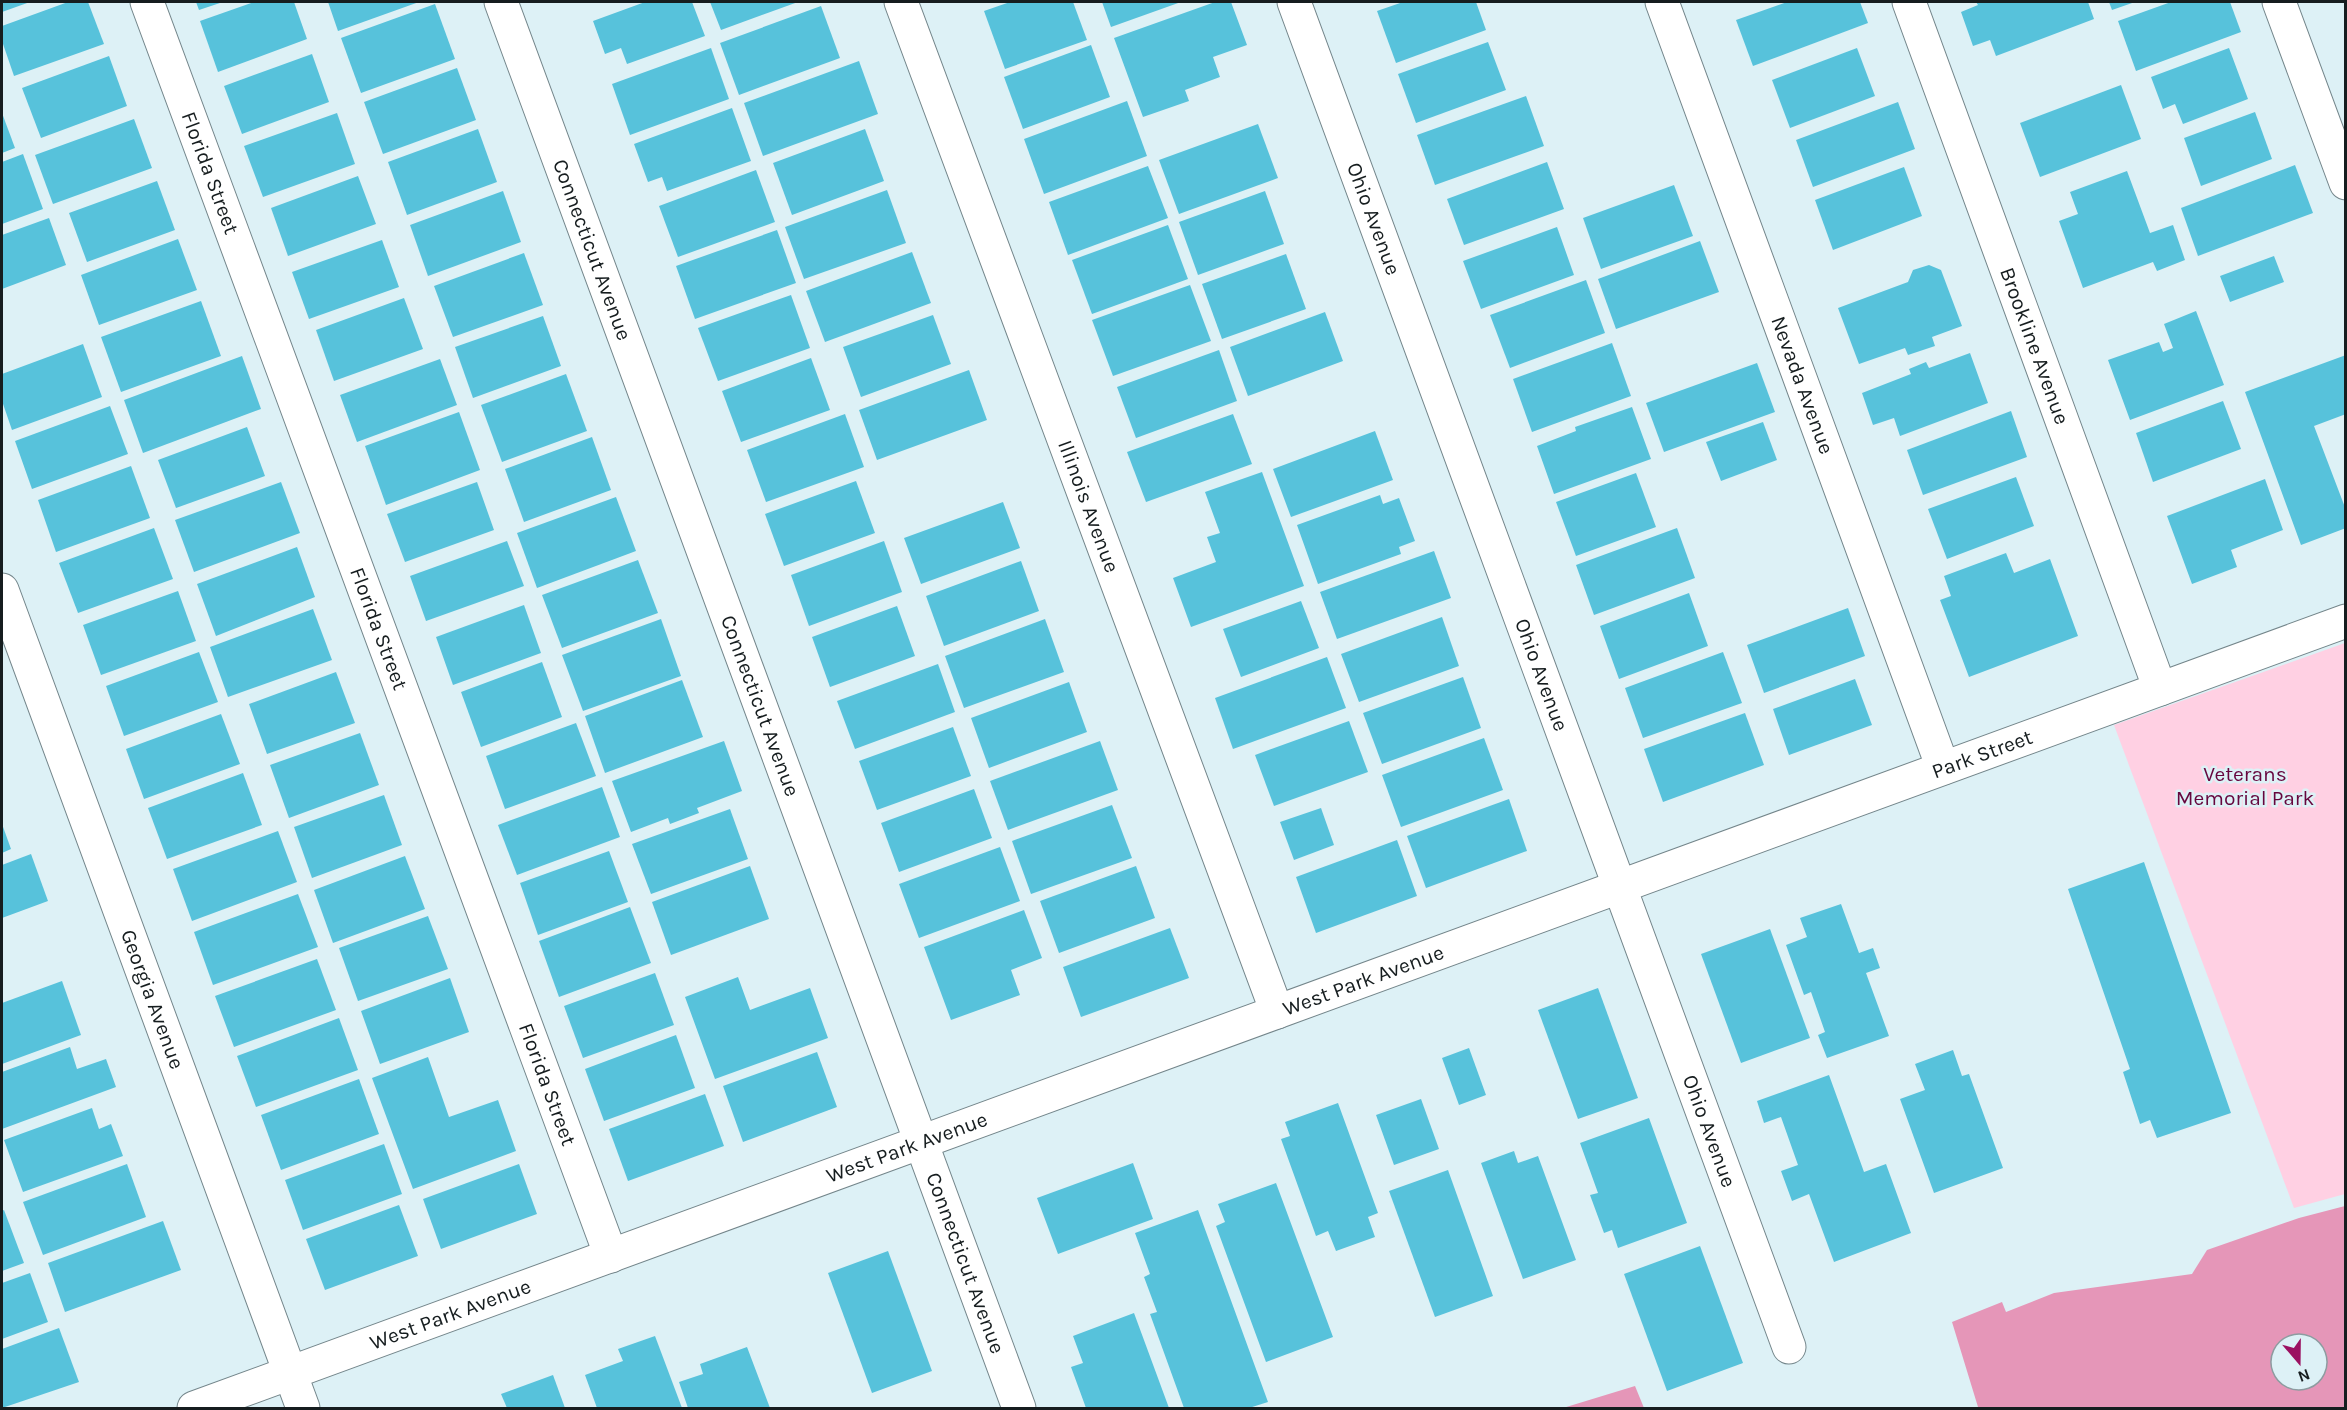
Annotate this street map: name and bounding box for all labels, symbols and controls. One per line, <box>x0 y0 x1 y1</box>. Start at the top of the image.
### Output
street label: Florida Street <box>177 108 244 237</box>
street label: Connecticut Avenue <box>548 156 637 344</box>
street label: Ohio Avenue <box>1342 159 1405 278</box>
street label: Brookline Avenue <box>1995 264 2074 428</box>
street label: Nevada Avenue <box>1766 313 1839 457</box>
street label: Illinois Avenue <box>1053 437 1124 576</box>
street label: Florida Street <box>345 564 412 693</box>
street label: Connecticut Avenue <box>716 612 805 800</box>
street label: Ohio Avenue <box>1510 615 1573 734</box>
street label: Park Street <box>1929 725 2036 783</box>
park label: Veterans Memorial Park <box>2176 762 2314 810</box>
street label: Georgia Avenue <box>116 926 189 1072</box>
street label: West Park Avenue <box>1279 940 1447 1021</box>
street label: Florida Street <box>514 1020 581 1149</box>
street label: Ohio Avenue <box>1678 1071 1741 1191</box>
street label: West Park Avenue <box>823 1107 991 1188</box>
street label: Connecticut Avenue <box>921 1169 1010 1357</box>
street label: West Park Avenue <box>367 1274 534 1355</box>
north arrow <box>2269 1332 2329 1392</box>
text: N <box>2295 1365 2313 1387</box>

